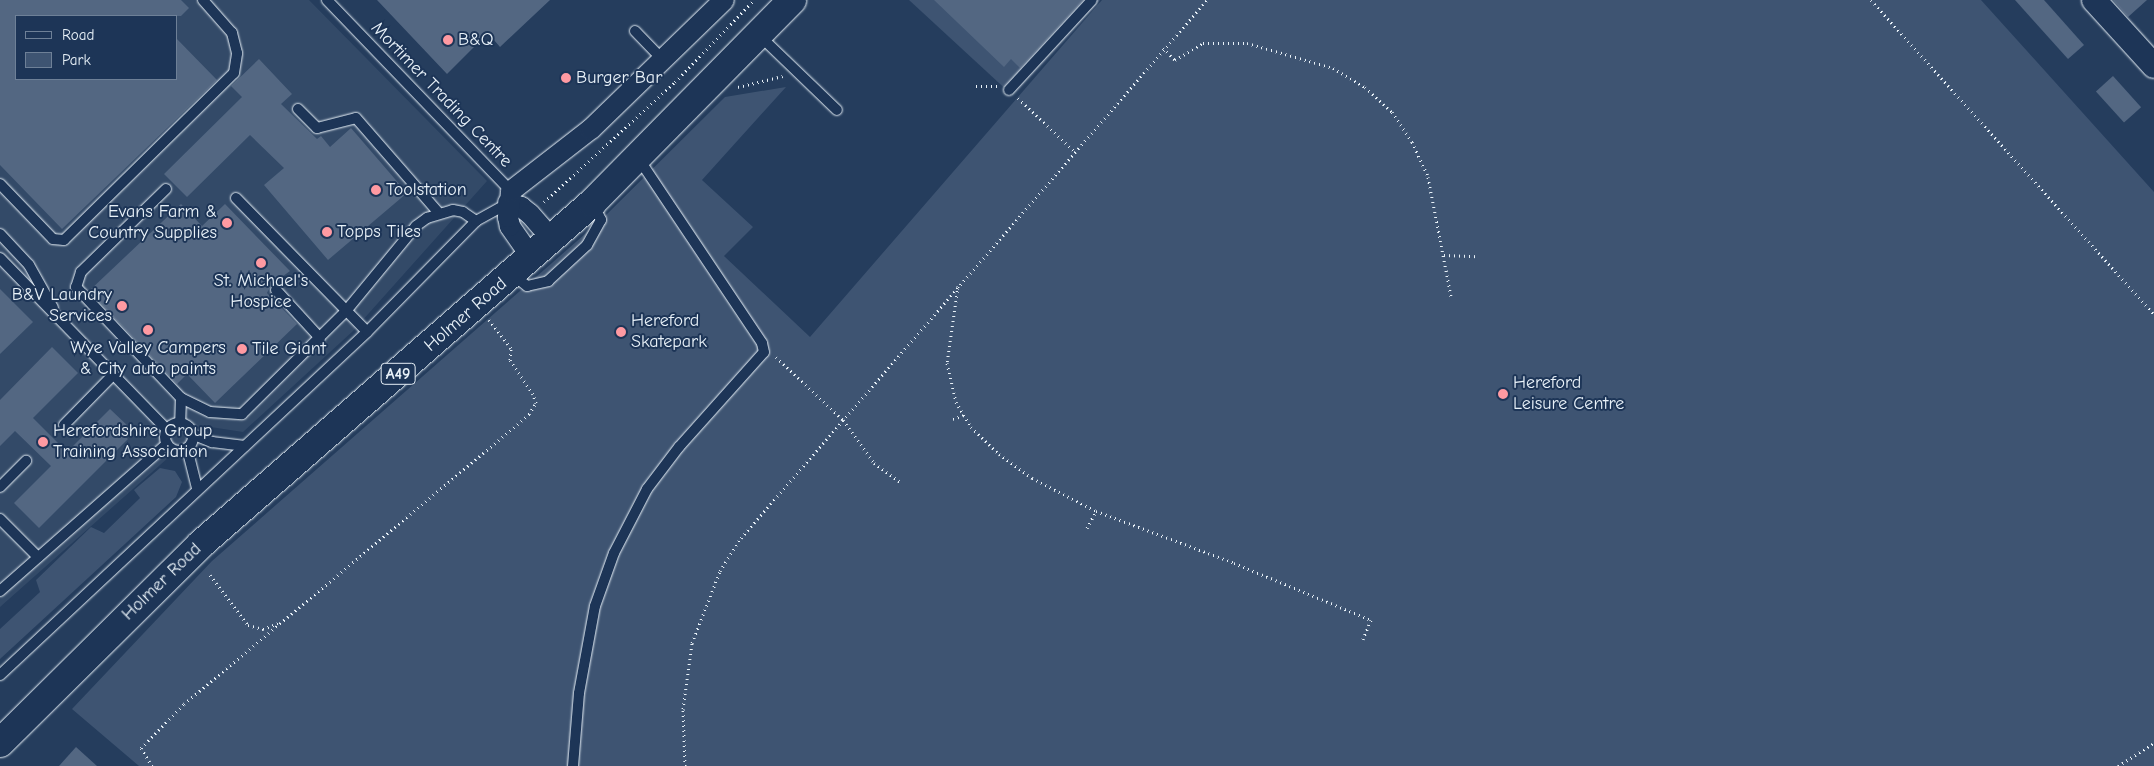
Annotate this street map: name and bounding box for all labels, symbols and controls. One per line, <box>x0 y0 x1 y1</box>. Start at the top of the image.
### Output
legend <box>15 15 178 80</box>
street label: Mortimer Trading Centre <box>366 18 516 172</box>
text: Road <box>62 26 94 44</box>
place label: B&Q <box>458 29 493 51</box>
marker: B&Q <box>442 34 454 46</box>
text: Park <box>62 51 91 69</box>
place label: Burger Bar <box>576 67 662 89</box>
marker: Burger Bar <box>560 72 572 84</box>
place label: Toolstation <box>386 179 467 201</box>
marker: Toolstation <box>370 184 382 196</box>
place label: Evans Farm & Country Supplies <box>88 202 217 244</box>
marker: Evans Farm & Country Supplies <box>221 217 233 229</box>
place label: Topps Tiles <box>337 221 421 243</box>
marker: Topps Tiles <box>321 226 333 238</box>
marker: St. Michael's Hospice <box>255 257 267 269</box>
place label: St. Michael's Hospice <box>214 271 308 314</box>
street label: Holmer Road <box>420 273 512 357</box>
place label: B&V Laundry Services <box>12 285 112 328</box>
marker: B&V Laundry Services <box>116 300 128 312</box>
place label: Hereford Skatepark <box>631 311 707 354</box>
marker: Wye Valley Campers & City auto paints <box>142 324 154 336</box>
marker: Hereford Skatepark <box>615 326 627 338</box>
place label: Wye Valley Campers & City auto paints <box>70 338 226 380</box>
place label: Tile Giant <box>252 338 326 360</box>
marker: Tile Giant <box>236 343 248 355</box>
road number: A49 <box>380 360 416 388</box>
place label: Hereford Leisure Centre <box>1513 373 1624 416</box>
marker: Hereford Leisure Centre <box>1497 388 1509 400</box>
place label: Herefordshire Group Training Association <box>53 421 212 464</box>
marker: Herefordshire Group Training Association <box>37 436 49 448</box>
street label: Holmer Road <box>118 539 206 625</box>

